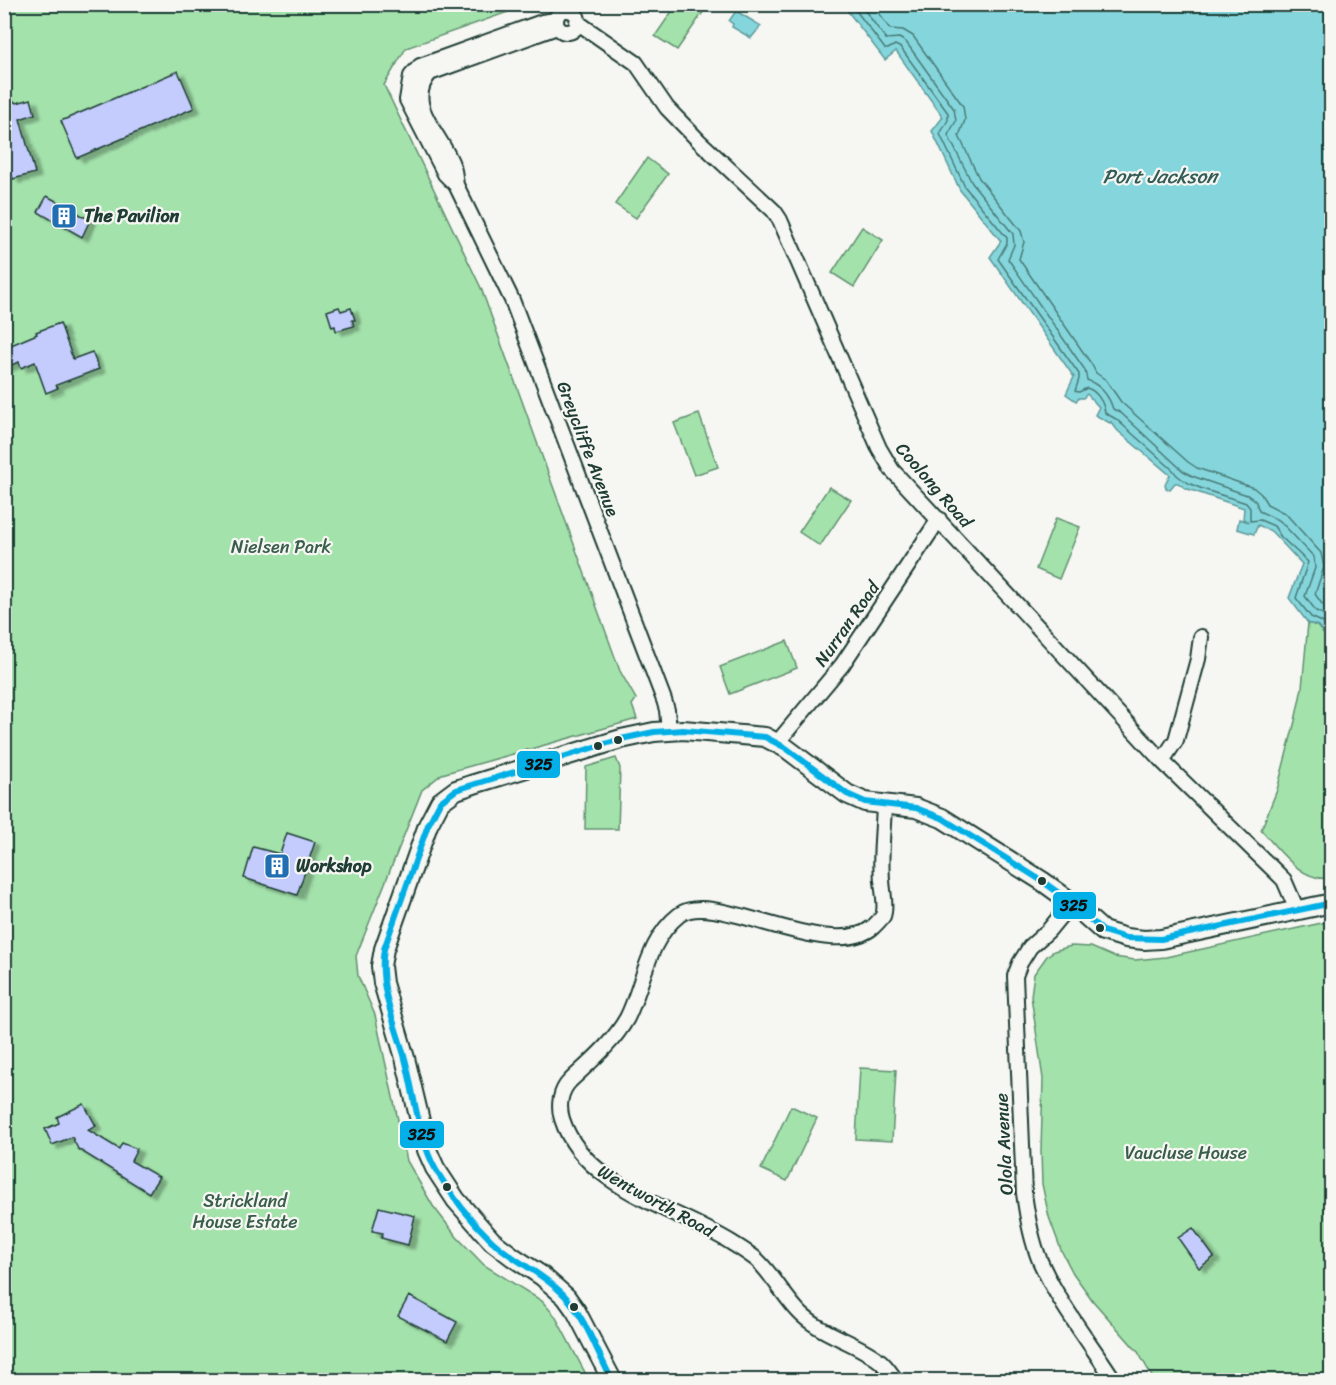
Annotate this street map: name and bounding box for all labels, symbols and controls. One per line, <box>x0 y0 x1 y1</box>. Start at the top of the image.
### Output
water label: Port Jackson <box>1103 159 1219 194</box>
place label: The Pavilion <box>84 200 180 232</box>
building icon: The Pavilion <box>49 201 79 231</box>
street label: Greycliffe Avenue <box>547 376 629 522</box>
street label: Coolong Road <box>887 435 982 536</box>
park label: Nielsen Park <box>231 531 332 563</box>
street label: Nurran Road <box>806 573 889 674</box>
unlabelled marker <box>612 734 624 746</box>
unlabelled marker <box>592 740 604 752</box>
line badge: 325 <box>516 750 561 779</box>
text: 325 <box>524 750 553 779</box>
place label: Workshop <box>296 850 372 882</box>
building icon: Workshop <box>262 851 292 881</box>
unlabelled marker <box>1036 875 1048 887</box>
line badge: 325 <box>1052 891 1097 920</box>
text: 325 <box>1059 891 1088 920</box>
unlabelled marker <box>1094 922 1106 934</box>
street label: Olola Avenue <box>985 1092 1023 1196</box>
line badge: 325 <box>399 1120 445 1149</box>
text: 325 <box>407 1120 436 1149</box>
park label: Vaucluse House <box>1125 1137 1247 1169</box>
street label: Wentworth Road <box>591 1155 722 1247</box>
unlabelled marker <box>441 1181 453 1193</box>
park label: Strickland House Estate <box>193 1185 297 1238</box>
unlabelled marker <box>568 1301 580 1313</box>

